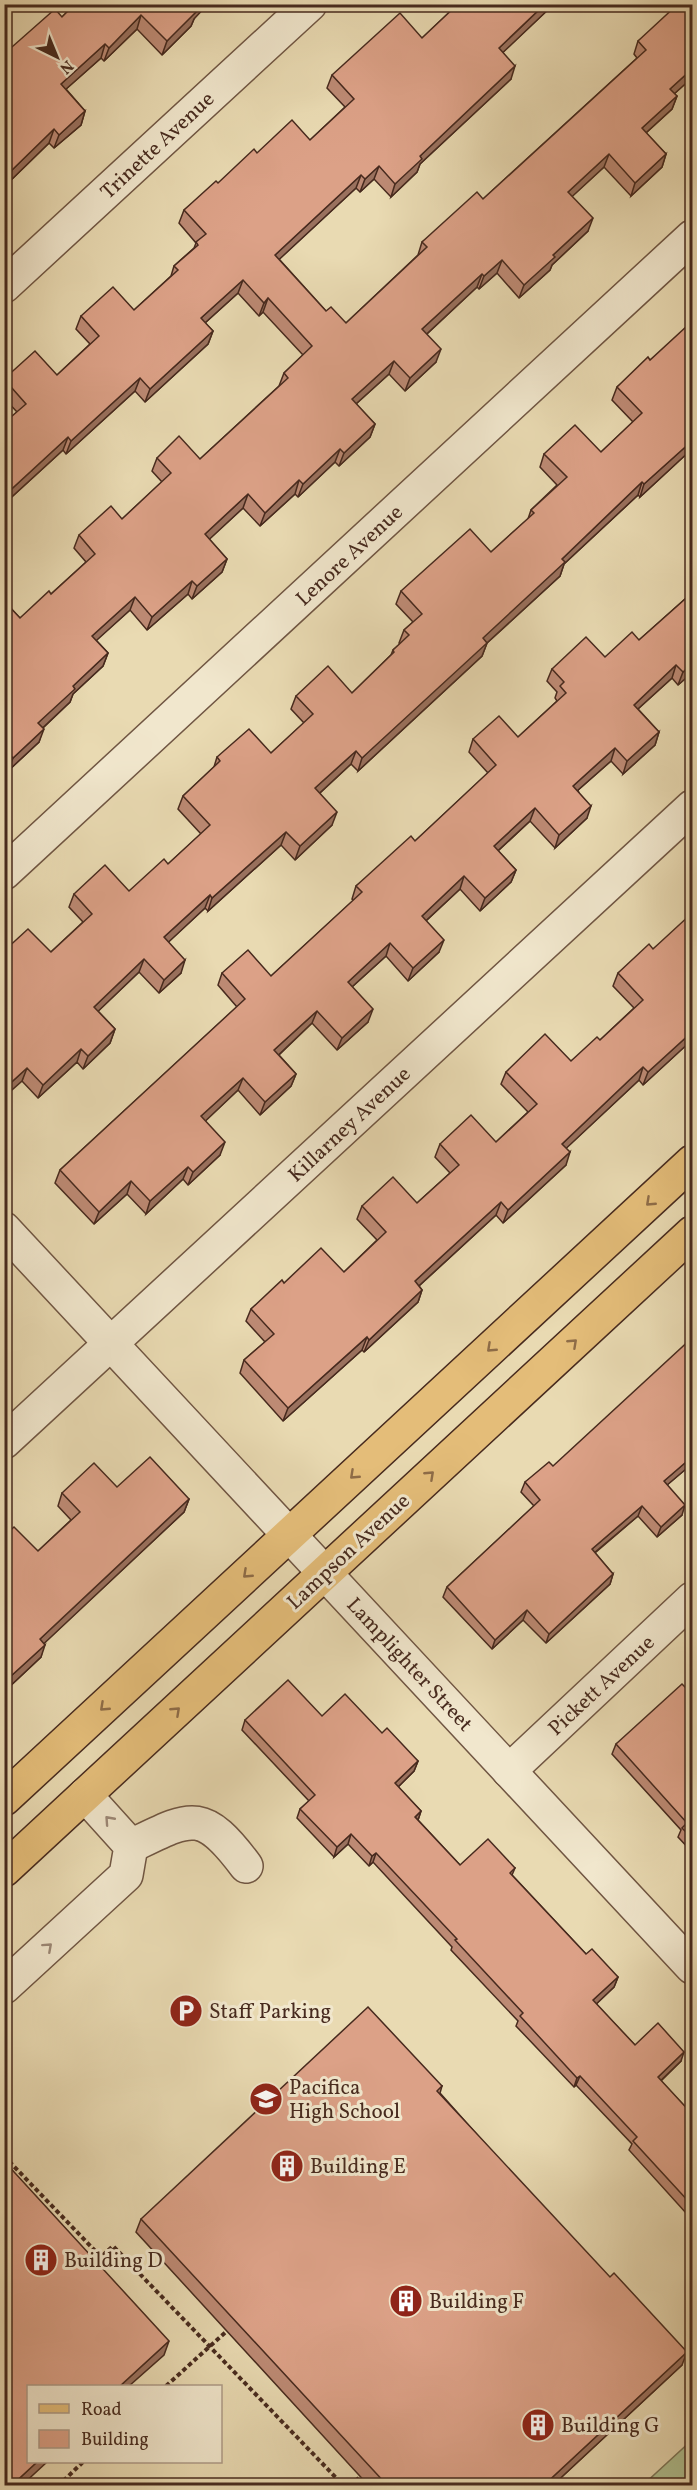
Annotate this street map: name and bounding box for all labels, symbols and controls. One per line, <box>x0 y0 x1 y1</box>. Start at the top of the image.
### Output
north arrow <box>27 27 87 87</box>
text: N <box>54 54 78 79</box>
street label: Trinette Avenue <box>95 86 221 207</box>
street label: Lenore Avenue <box>290 499 410 613</box>
street label: Killarney Avenue <box>282 1060 418 1190</box>
one-way arrow <box>646 1195 656 1206</box>
one-way arrow <box>566 1339 577 1350</box>
one-way arrow <box>487 1341 498 1352</box>
one-way arrow <box>350 1468 360 1479</box>
one-way arrow <box>422 1472 433 1483</box>
street label: Lampson Avenue <box>281 1487 417 1617</box>
one-way arrow <box>243 1567 253 1578</box>
street label: Lamplighter Street <box>339 1592 479 1738</box>
street label: Pickett Avenue <box>542 1629 662 1743</box>
one-way arrow <box>100 1700 111 1711</box>
one-way arrow <box>169 1707 180 1718</box>
one-way arrow <box>105 1816 116 1827</box>
one-way arrow <box>41 1943 51 1954</box>
parking icon: Staff Parking <box>168 1993 204 2029</box>
place label: Staff Parking <box>209 1998 331 2027</box>
place label: Pacifica High School <box>289 2074 400 2127</box>
school or university icon: Pacifica High School <box>248 2081 284 2117</box>
building icon: Building E <box>269 2148 305 2184</box>
place label: Building E <box>310 2153 406 2182</box>
building icon: Building D <box>23 2242 59 2278</box>
place label: Building D <box>64 2247 163 2276</box>
building icon: Building F <box>388 2283 424 2319</box>
place label: Building F <box>429 2288 524 2317</box>
legend <box>27 2385 222 2463</box>
text: Road <box>81 2398 122 2423</box>
building icon: Building G <box>520 2407 556 2443</box>
place label: Building G <box>561 2412 660 2441</box>
text: Building <box>81 2428 149 2453</box>

